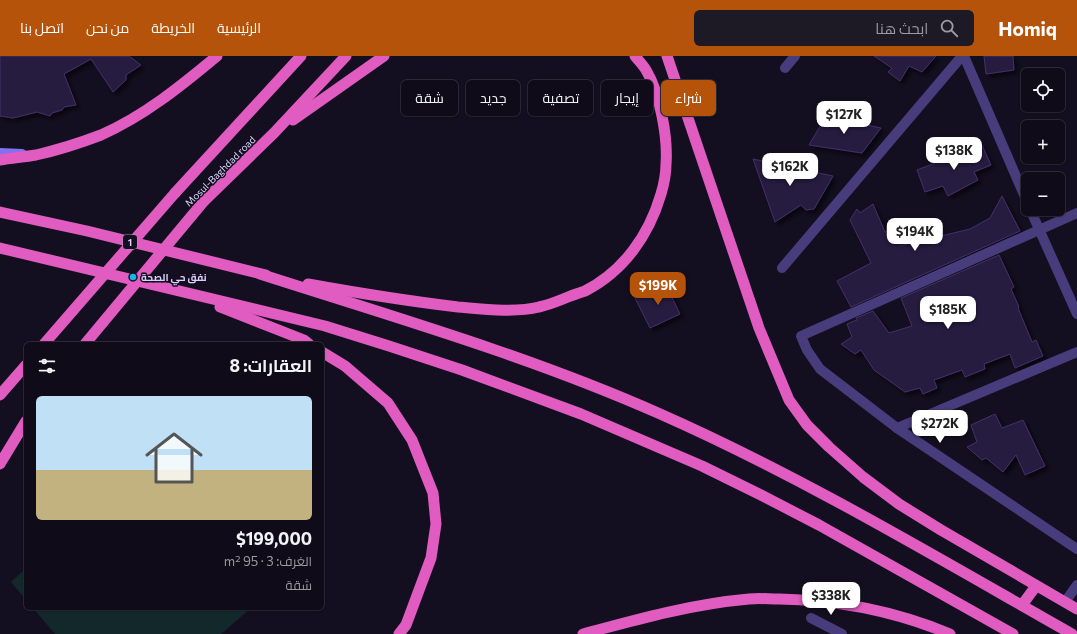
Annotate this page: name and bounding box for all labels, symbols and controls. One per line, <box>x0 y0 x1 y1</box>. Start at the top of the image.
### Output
search box <box>694 10 974 46</box>
icon: search <box>938 17 960 39</box>
text: Homiq <box>998 17 1057 40</box>
text: اتصل بنا <box>20 19 64 36</box>
text: من نحن <box>86 19 129 36</box>
text: الخريطة <box>151 19 195 36</box>
text: الرئيسية <box>217 19 261 36</box>
text: ابحث هنا <box>875 19 928 37</box>
map controls <box>1021 68 1065 216</box>
button: locate <box>1021 68 1065 112</box>
chip: شقة <box>401 80 458 116</box>
chip: جديد <box>466 80 520 116</box>
chip: تصفية <box>528 80 593 116</box>
chip: إيجار <box>601 80 653 116</box>
chip: شراء <box>661 80 716 116</box>
pin: $127K <box>816 101 872 135</box>
text: $127K <box>826 106 862 122</box>
button: + <box>1021 120 1065 164</box>
street label: Mosul-Baghdad road <box>182 133 258 209</box>
pin: $138K <box>926 137 982 171</box>
text: $138K <box>935 142 973 158</box>
pin: $162K <box>762 153 818 187</box>
text: $162K <box>771 158 809 174</box>
button: − <box>1021 172 1065 216</box>
pin: $194K <box>887 218 943 252</box>
text: $194K <box>896 223 934 239</box>
road number: 1 <box>123 235 137 249</box>
place label: نفق حي الصحة <box>141 271 207 286</box>
marker: نفق حي الصحة <box>128 272 138 282</box>
pin: $199K <box>630 272 686 306</box>
text: $199K <box>639 277 677 293</box>
pin: $185K <box>920 296 976 330</box>
text: $185K <box>929 301 967 317</box>
icon: filters <box>36 355 58 377</box>
text: العقارات: 8 <box>230 355 312 376</box>
pin: $272K <box>912 410 968 444</box>
text: $272K <box>921 415 959 431</box>
icon: home <box>138 422 210 494</box>
text: $199,000 <box>236 528 312 549</box>
text: الغرف: 3 · 95 m² <box>224 553 312 569</box>
text: شقة <box>285 577 312 593</box>
pin: $338K <box>803 582 859 616</box>
text: $338K <box>811 587 851 603</box>

